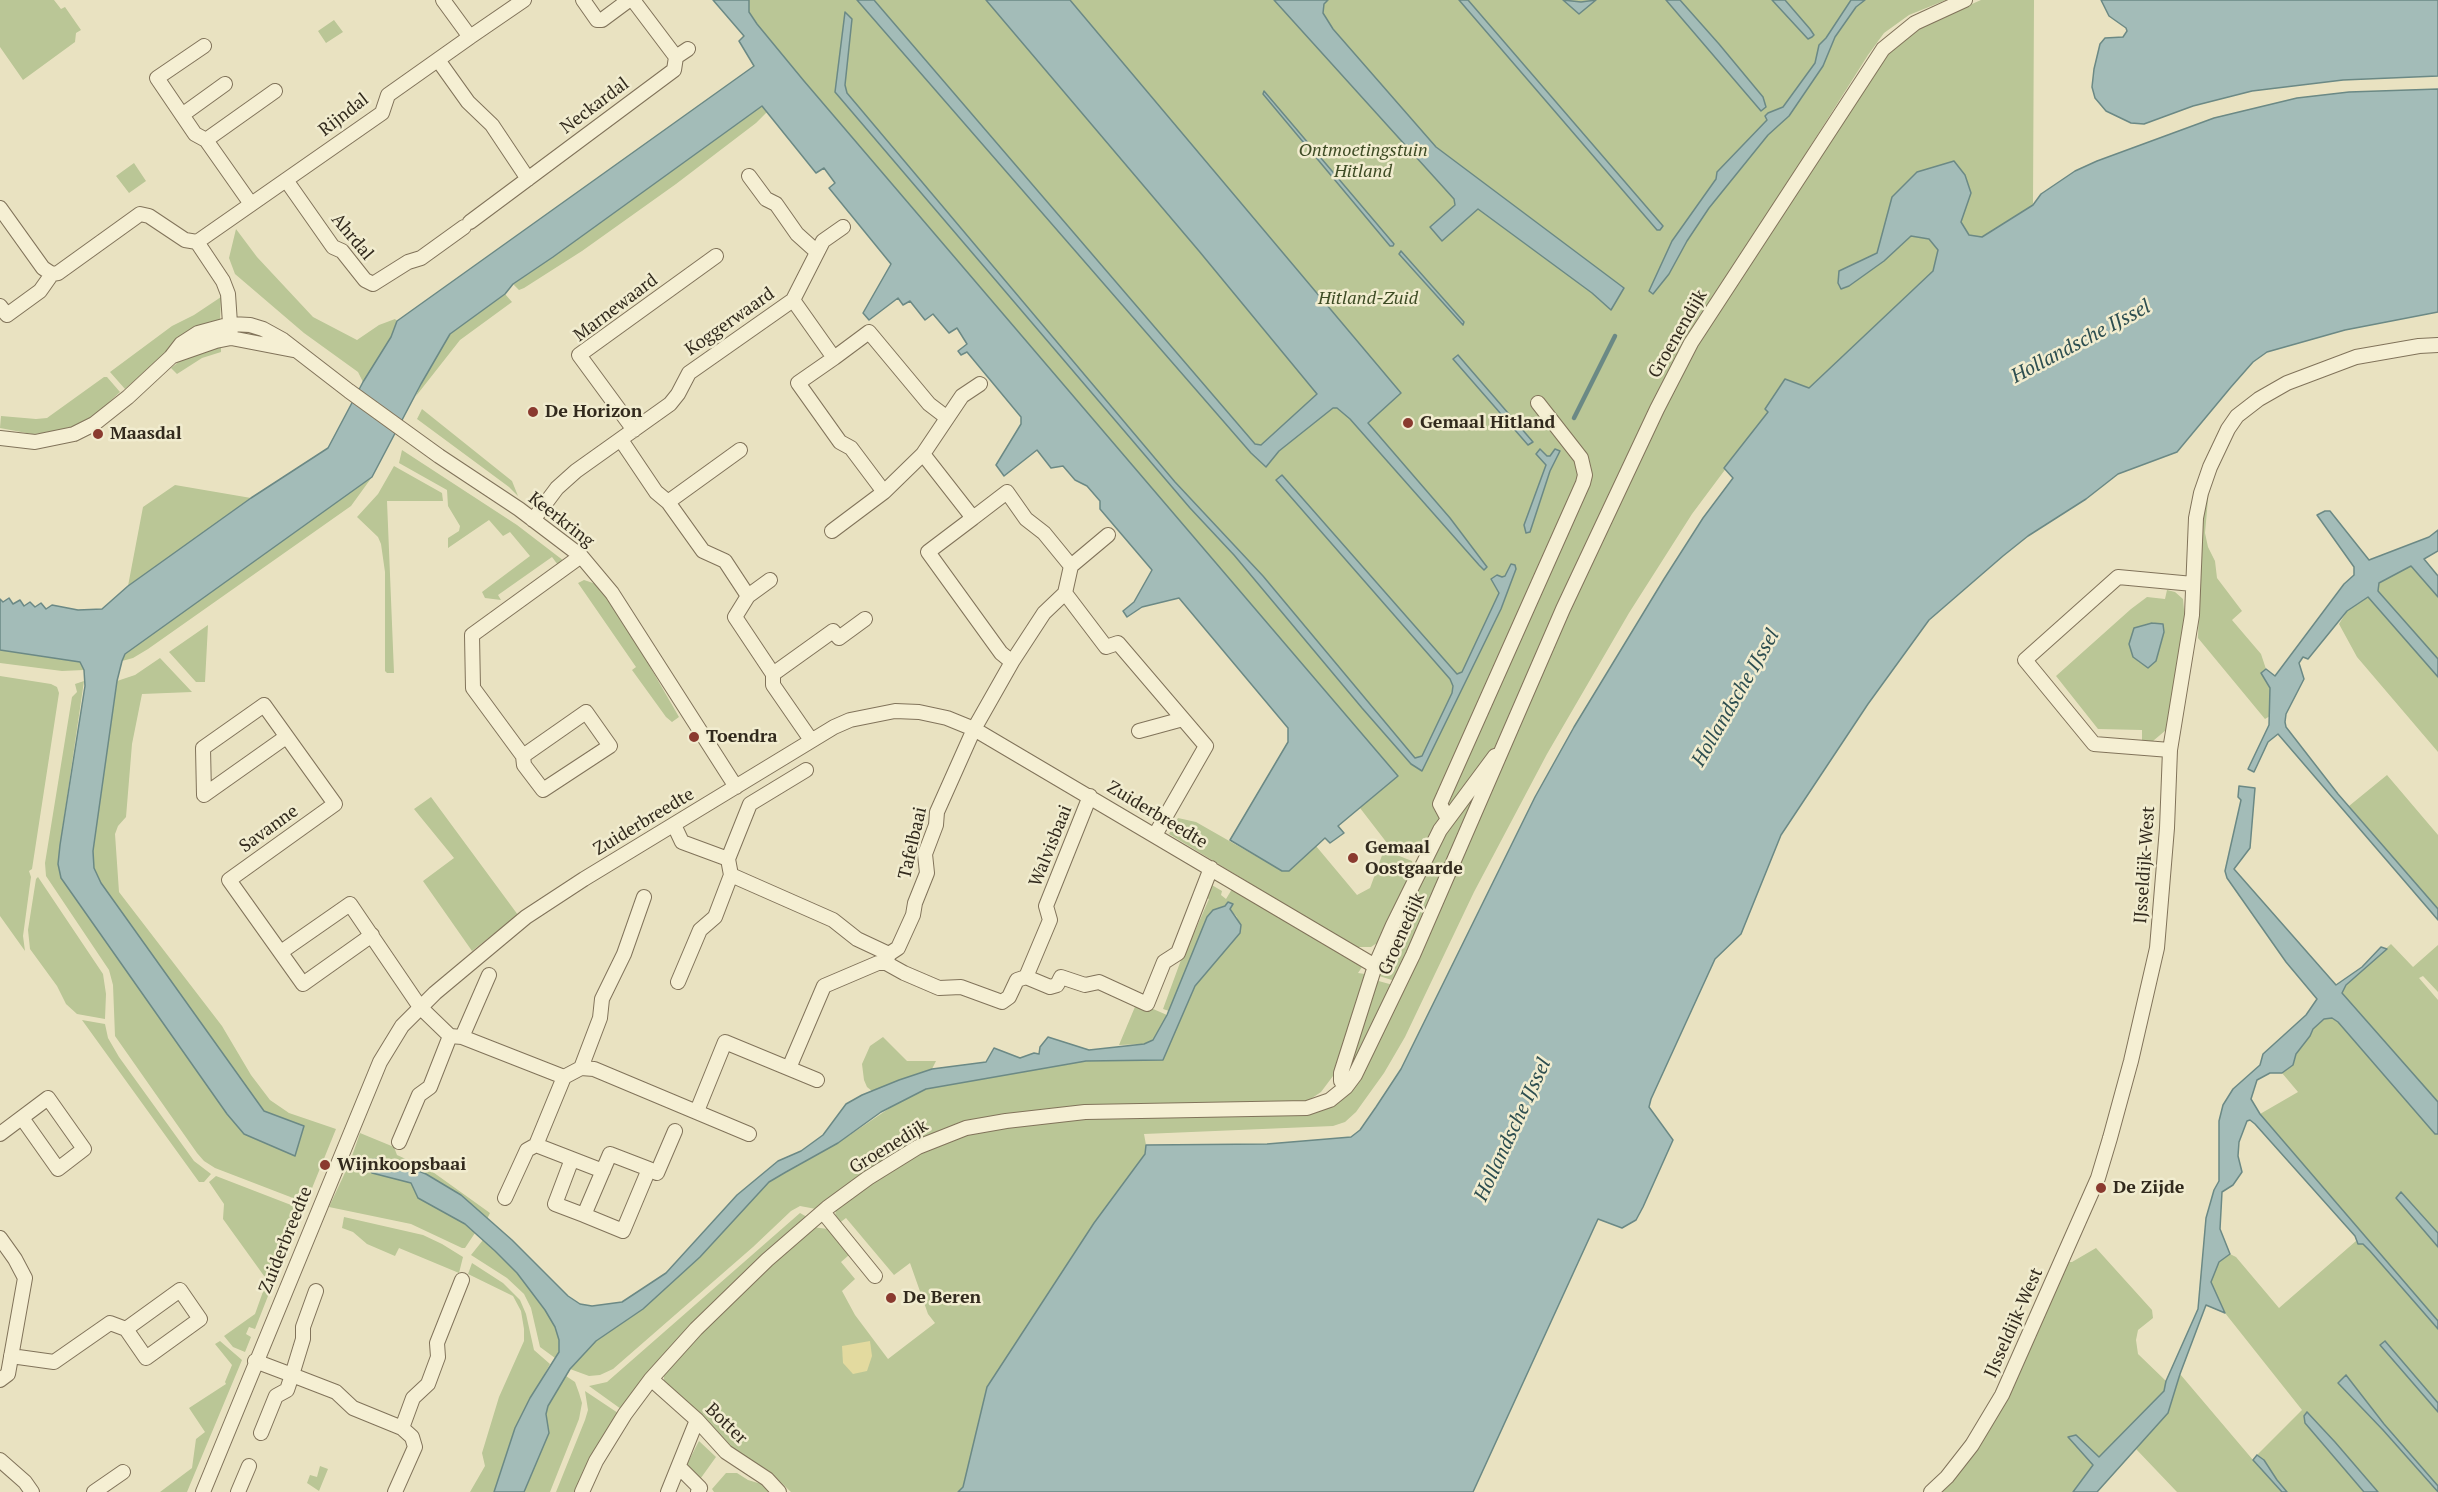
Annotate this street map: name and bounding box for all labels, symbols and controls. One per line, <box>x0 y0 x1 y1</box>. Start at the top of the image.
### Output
street label: Neckardal <box>556 73 634 139</box>
street label: Rijndal <box>315 89 373 141</box>
park label: Ontmoetingstuin Hitland <box>1298 140 1428 182</box>
street label: Ahrdal <box>326 209 378 265</box>
street label: Marnewaard <box>570 269 662 347</box>
street label: Koggerwaard <box>681 283 779 361</box>
street label: Groenendijk <box>1644 286 1712 382</box>
park label: Hitland-Zuid <box>1318 288 1418 310</box>
water label: Hollandsche IJssel <box>2007 295 2155 389</box>
place label: De Horizon <box>545 401 642 423</box>
marker: De Horizon <box>526 405 540 419</box>
place label: Gemaal Hitland <box>1420 412 1555 434</box>
marker: Gemaal Hitland <box>1401 416 1415 430</box>
place label: Maasdal <box>110 423 182 445</box>
marker: Maasdal <box>91 427 105 441</box>
street label: Keerkring <box>524 488 598 552</box>
water label: Hollandsche IJssel <box>1687 625 1785 771</box>
place label: Toendra <box>706 726 778 748</box>
marker: Toendra <box>687 730 701 744</box>
street label: Zuiderbreedte <box>1103 777 1211 853</box>
street label: Zuiderbreedte <box>590 784 698 860</box>
street label: Savanne <box>235 800 303 858</box>
street label: Walvisbaai <box>1025 802 1077 890</box>
street label: Tafelbaai <box>894 805 932 881</box>
street label: IJsseldijk-West <box>2130 805 2160 925</box>
place label: Gemaal Oostgaarde <box>1365 837 1463 880</box>
marker: Gemaal Oostgaarde <box>1346 851 1360 865</box>
street label: Groenedijk <box>1374 889 1430 979</box>
water label: Hollandsche IJssel <box>1469 1055 1557 1205</box>
street label: Groenedijk <box>846 1115 932 1179</box>
place label: Wijnkoopsbaai <box>337 1154 466 1176</box>
marker: Wijnkoopsbaai <box>318 1158 332 1172</box>
place label: De Zijde <box>2113 1177 2184 1199</box>
marker: De Zijde <box>2094 1181 2108 1195</box>
street label: Zuiderbreedte <box>255 1183 317 1297</box>
street label: IJsseldijk-West <box>1980 1265 2048 1381</box>
place label: De Beren <box>903 1287 981 1309</box>
marker: De Beren <box>884 1291 898 1305</box>
street label: Botter <box>700 1399 752 1449</box>

